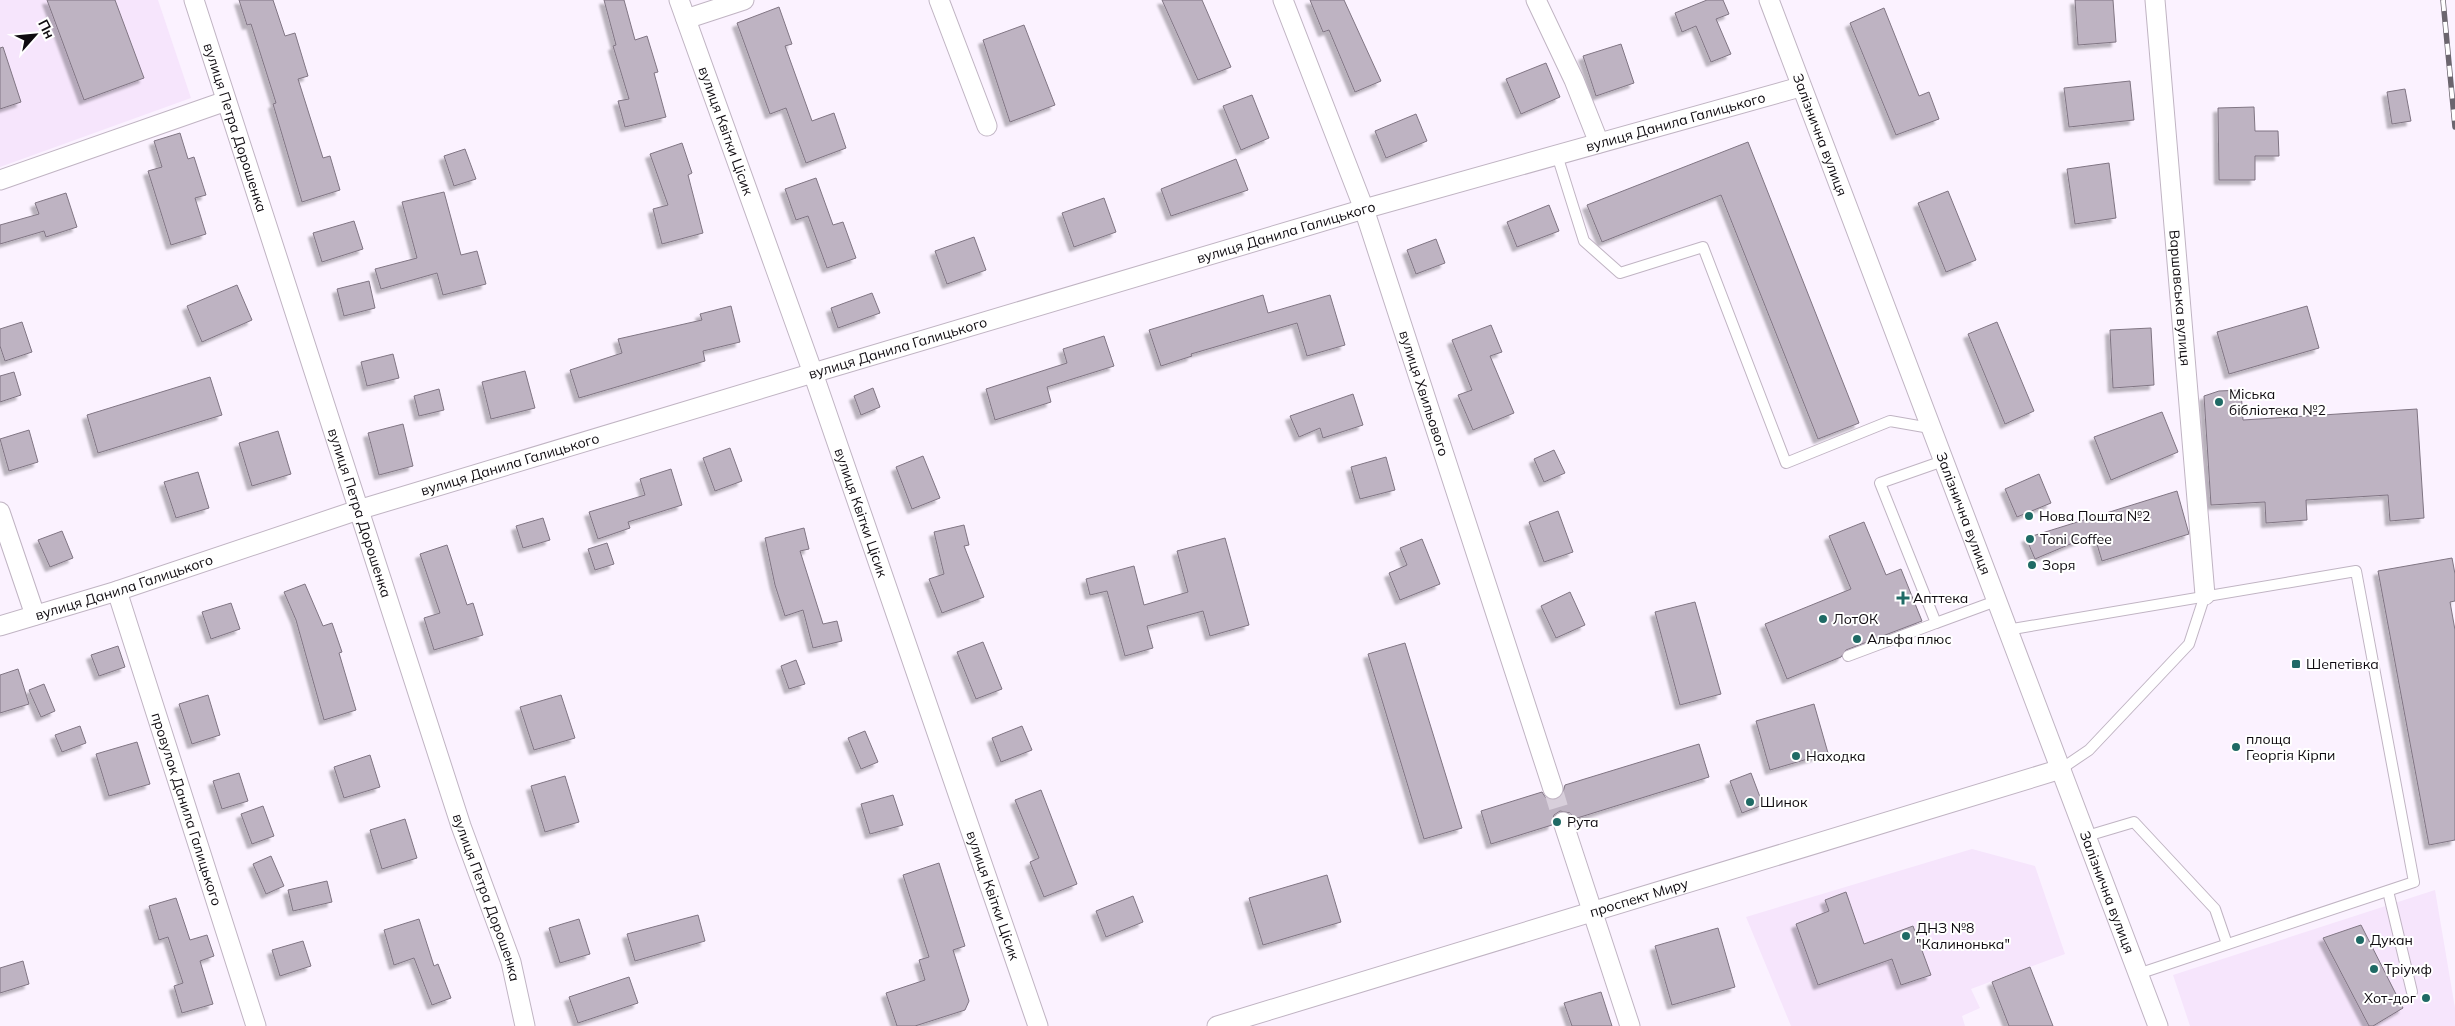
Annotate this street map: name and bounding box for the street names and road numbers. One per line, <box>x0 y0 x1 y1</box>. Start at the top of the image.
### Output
street label: вулиця Петра Дорошенка <box>199 41 271 214</box>
street label: вулиця Квітки Цісик <box>695 64 758 198</box>
street label: Залізнична вулиця <box>1789 71 1851 198</box>
street label: вулиця Данила Галицького <box>1584 88 1767 155</box>
street label: вулиця Данила Галицького <box>1194 197 1377 267</box>
street label: Варшавська вулиця <box>2165 229 2195 367</box>
street label: вулиця Данила Галицького <box>806 313 989 383</box>
street label: вулиця Хвильового <box>1395 328 1453 458</box>
street label: вулиця Петра Дорошенка <box>324 426 396 600</box>
street label: вулиця Данила Галицького <box>418 429 601 500</box>
street label: вулиця Квітки Цісик <box>831 446 892 580</box>
street label: Залізнична вулиця <box>1932 450 1995 577</box>
street label: вулиця Данила Галицького <box>33 550 215 624</box>
street label: провулок Данила Галицького <box>147 710 226 908</box>
street label: вулиця Петра Дорошенка <box>449 811 524 983</box>
street label: вулиця Квітки Цісик <box>962 828 1024 963</box>
street label: Залізнична вулиця <box>2076 828 2139 956</box>
street label: проспект Миру <box>1587 874 1691 921</box>

